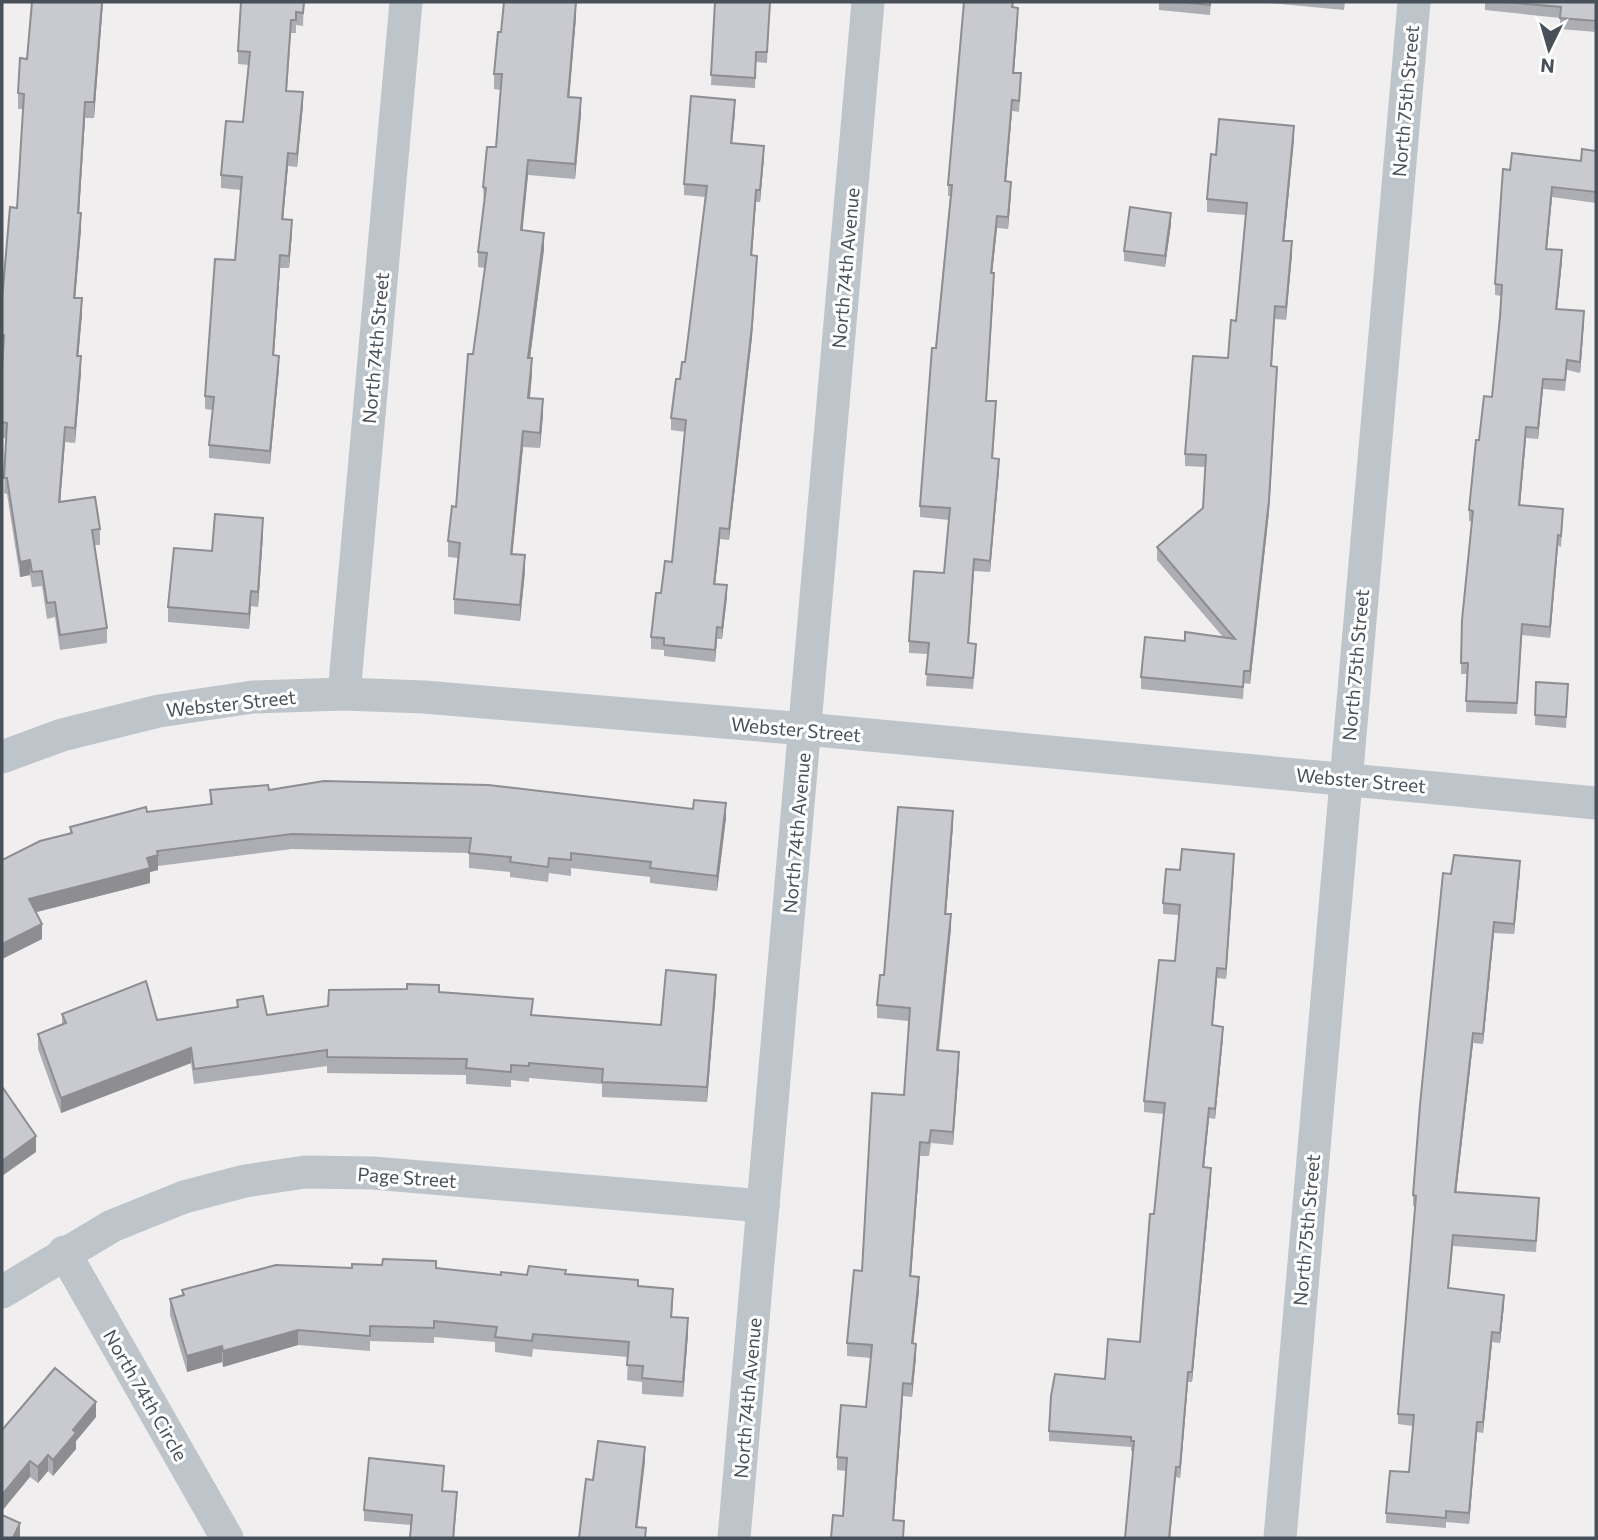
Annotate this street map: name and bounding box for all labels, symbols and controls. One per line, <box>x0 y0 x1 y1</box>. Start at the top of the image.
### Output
north arrow <box>1514 14 1584 84</box>
street label: North 75th Street <box>1387 24 1423 178</box>
text: N <box>1539 54 1556 79</box>
street label: North 74th Avenue <box>827 187 863 349</box>
street label: North 74th Street <box>357 271 393 425</box>
street label: North 75th Street <box>1337 588 1373 742</box>
street label: Webster Street <box>165 685 297 721</box>
street label: Webster Street <box>730 712 862 746</box>
street label: North 74th Avenue <box>778 752 814 914</box>
street label: Webster Street <box>1295 763 1427 797</box>
street label: North 75th Street <box>1288 1153 1324 1307</box>
street label: Page Street <box>357 1162 458 1192</box>
street label: North 74th Avenue <box>729 1317 765 1479</box>
street label: North 74th Circle <box>99 1325 193 1465</box>

